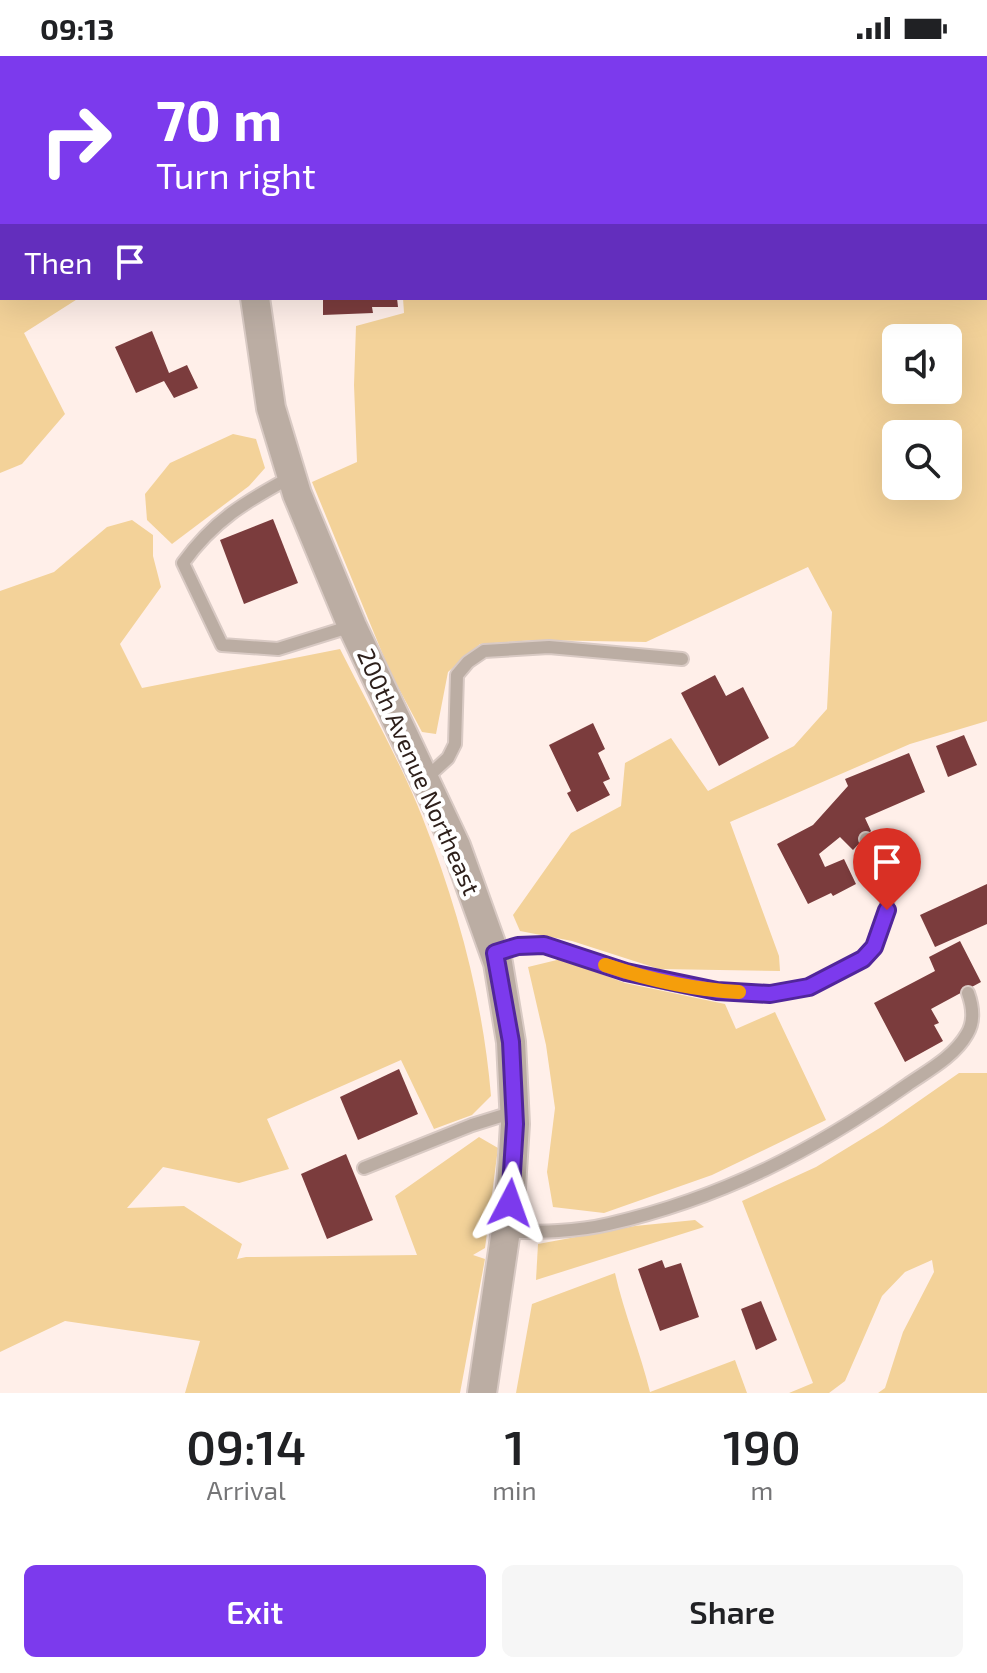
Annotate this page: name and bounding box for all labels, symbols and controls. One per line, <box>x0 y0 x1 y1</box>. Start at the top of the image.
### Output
text: 09:13 <box>40 10 114 46</box>
text: 70 m <box>156 85 282 152</box>
icon: right <box>24 88 128 192</box>
text: Turn right <box>156 153 316 196</box>
icon: arrive <box>108 240 152 284</box>
text: Then <box>24 244 92 280</box>
map controls <box>882 324 962 500</box>
button: sound <box>882 324 962 404</box>
button: search <box>882 420 962 500</box>
street label: 200th Avenue Northeast <box>352 644 487 899</box>
pin <box>853 828 921 910</box>
icon: arrive <box>865 840 909 884</box>
position arrow <box>468 1161 552 1245</box>
text: 09:14 <box>186 1417 306 1475</box>
text: 1 <box>504 1417 525 1475</box>
text: 190 <box>723 1417 801 1475</box>
text: Arrival <box>207 1474 286 1505</box>
text: min <box>492 1474 537 1505</box>
text: m <box>750 1474 773 1505</box>
button: Exit <box>24 1565 486 1657</box>
button: Share <box>502 1565 963 1657</box>

